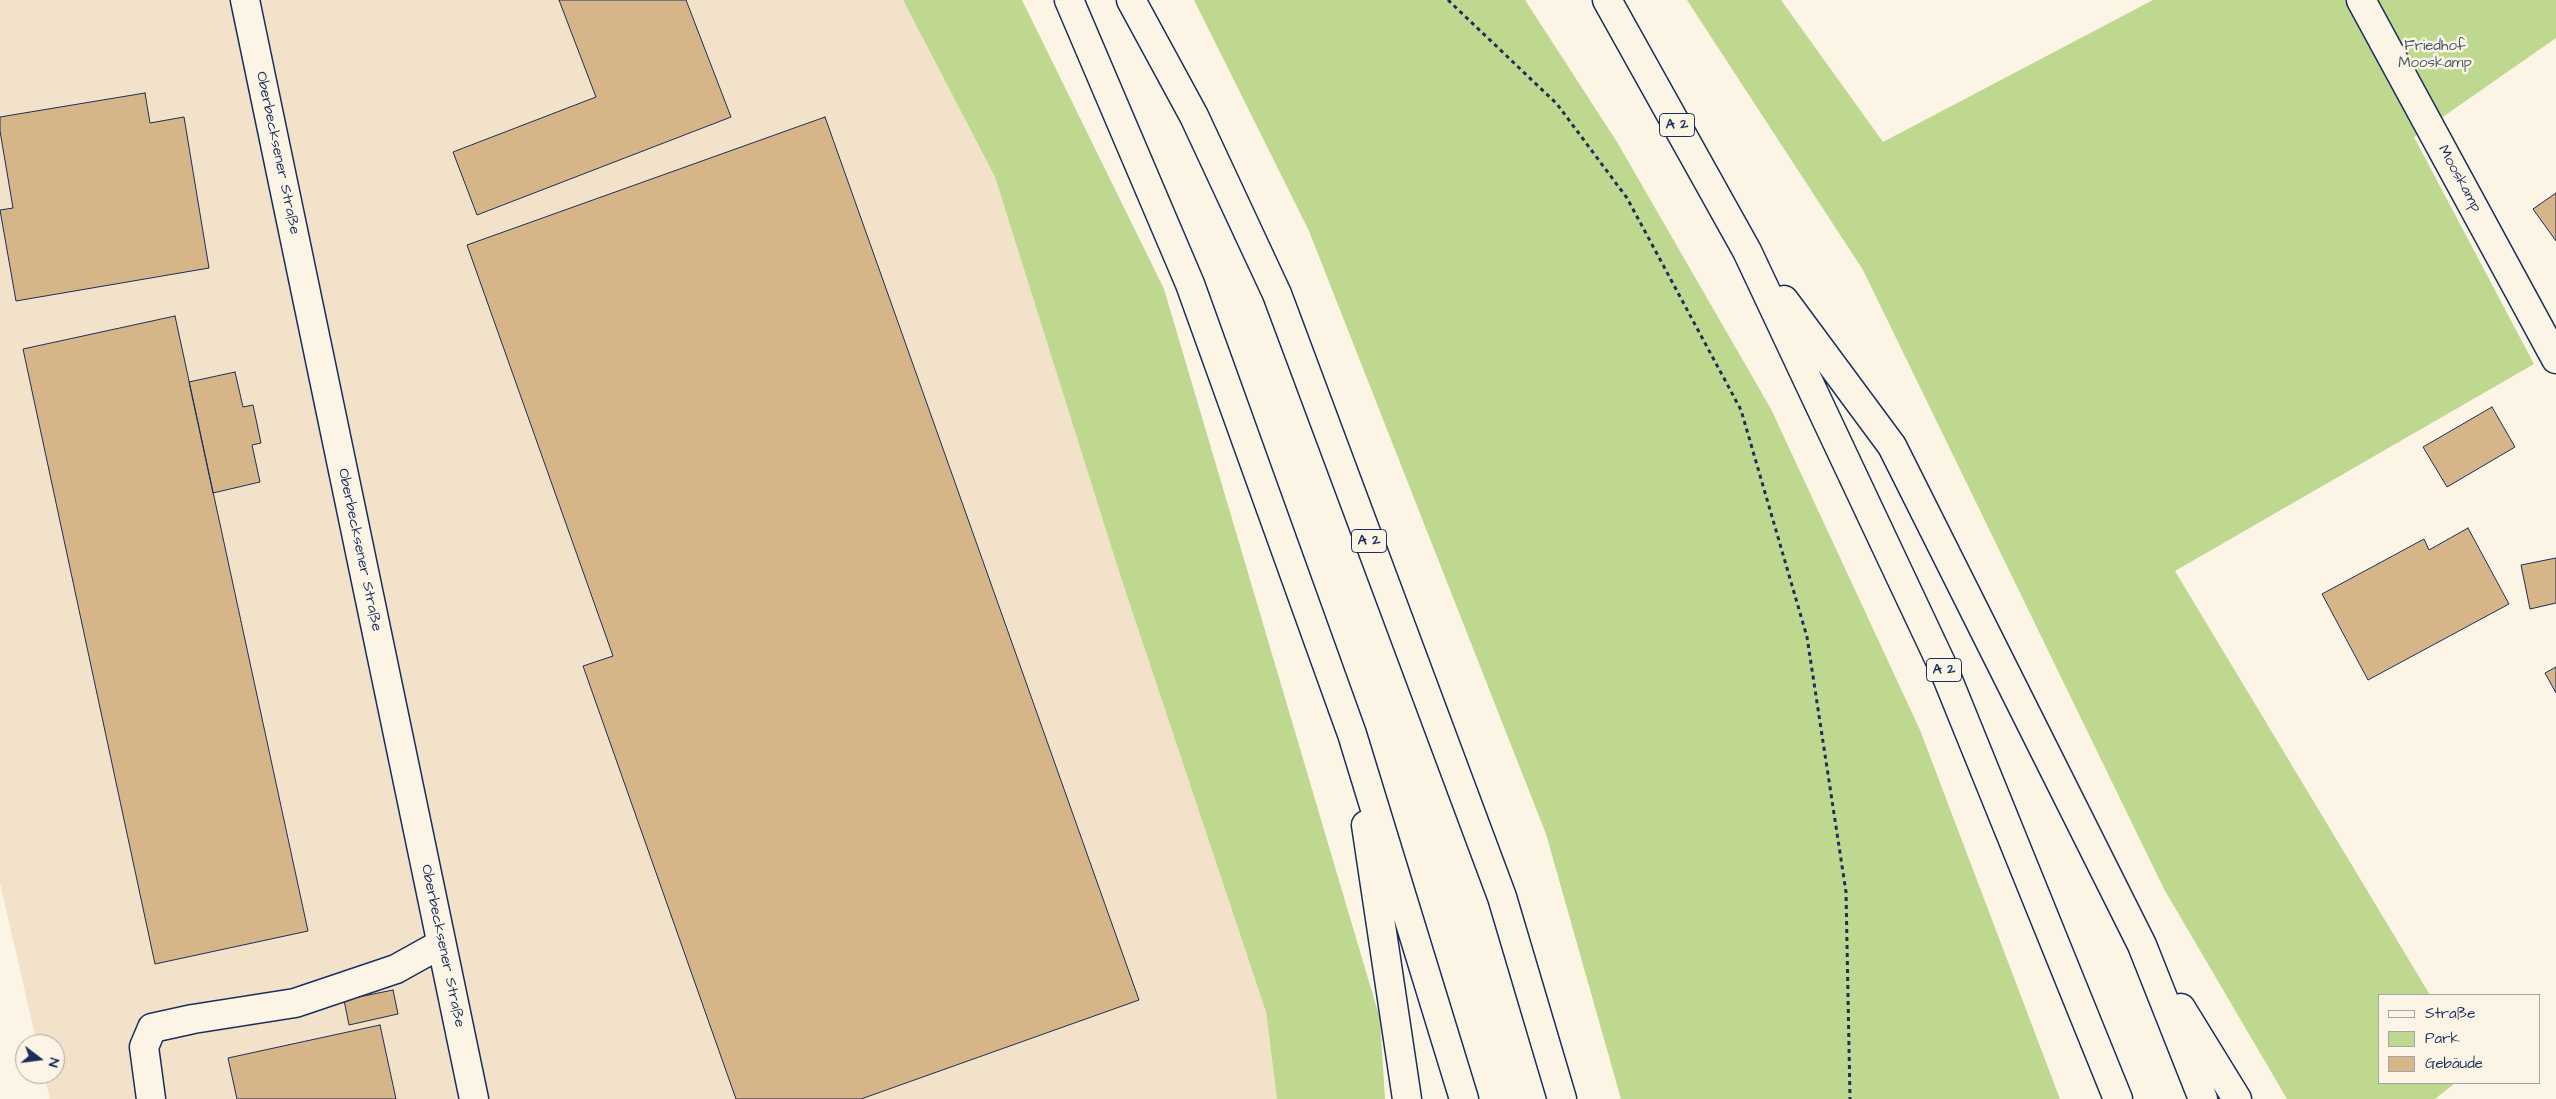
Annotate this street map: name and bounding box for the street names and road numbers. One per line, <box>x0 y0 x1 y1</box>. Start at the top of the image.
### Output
street label: Oberbecksener Straße <box>251 70 303 236</box>
road number: A 2 <box>1660 114 1694 136</box>
street label: Mooskamp <box>2433 142 2485 216</box>
street label: Oberbecksener Straße <box>333 467 385 633</box>
road number: A 2 <box>1352 530 1386 552</box>
road number: A 2 <box>1926 658 1962 682</box>
street label: Oberbecksener Straße <box>416 863 468 1029</box>

